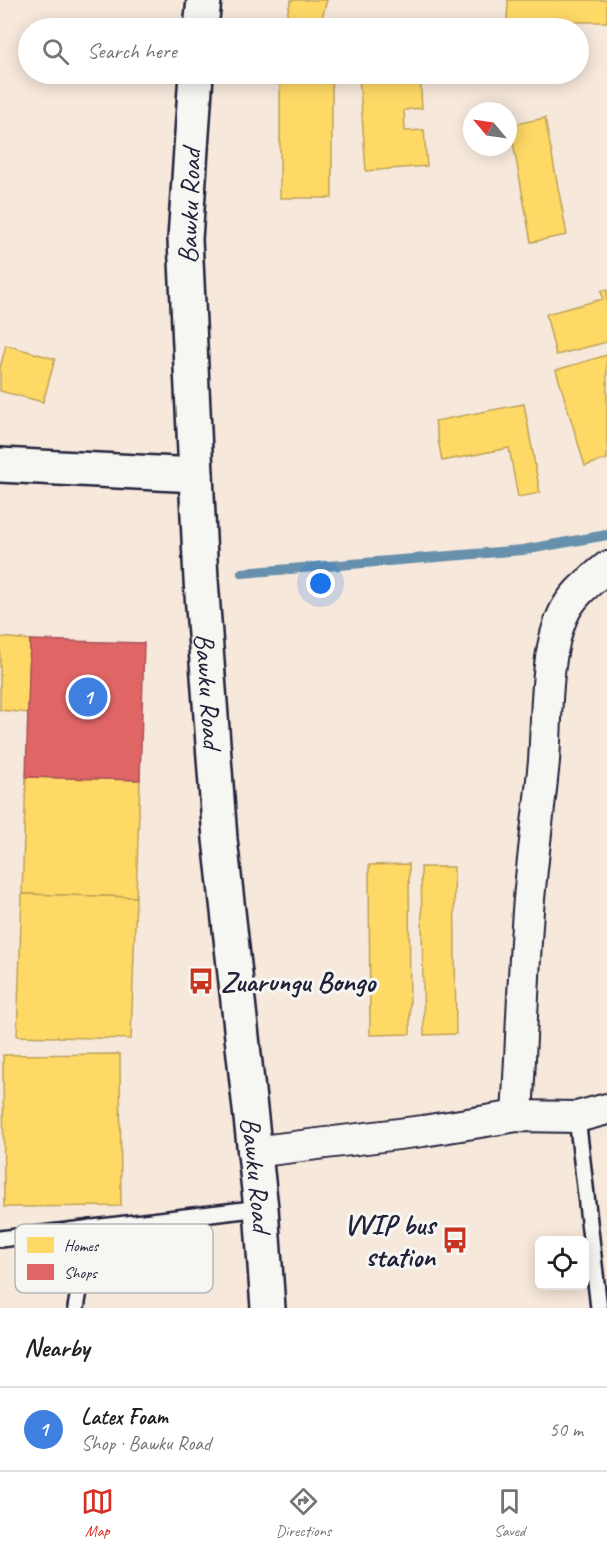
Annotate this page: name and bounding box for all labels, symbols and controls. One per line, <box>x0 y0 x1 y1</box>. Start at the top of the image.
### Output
search box <box>18 18 589 84</box>
icon: search <box>39 35 72 68</box>
text: Search here <box>87 37 177 65</box>
north arrow <box>463 102 517 156</box>
street label: Bawku Road <box>169 144 209 264</box>
your location <box>306 569 335 598</box>
street label: Bawku Road <box>187 632 231 754</box>
pin: 1 <box>68 674 107 720</box>
place label: Zuarungu Bongo <box>221 964 377 999</box>
bus stop icon: Zuarungu Bongo <box>186 966 216 996</box>
street label: Bawku Road <box>234 1115 280 1237</box>
place label: VVIP bus station <box>344 1207 438 1274</box>
legend <box>15 1224 213 1293</box>
bus stop icon: VVIP bus station <box>440 1225 470 1255</box>
text: Homes <box>64 1236 100 1256</box>
map controls <box>535 1236 589 1290</box>
button: locate <box>535 1236 589 1290</box>
text: Shops <box>64 1263 98 1283</box>
text: Nearby <box>24 1331 89 1364</box>
text: Latex Foam <box>81 1403 168 1431</box>
text: 1 <box>39 1417 48 1442</box>
text: 50 m <box>549 1417 583 1442</box>
text: Shop · Bawku Road <box>81 1431 211 1456</box>
tab: Map <box>81 1485 114 1541</box>
tab: Directions <box>276 1485 331 1541</box>
tab: Saved <box>493 1485 526 1541</box>

